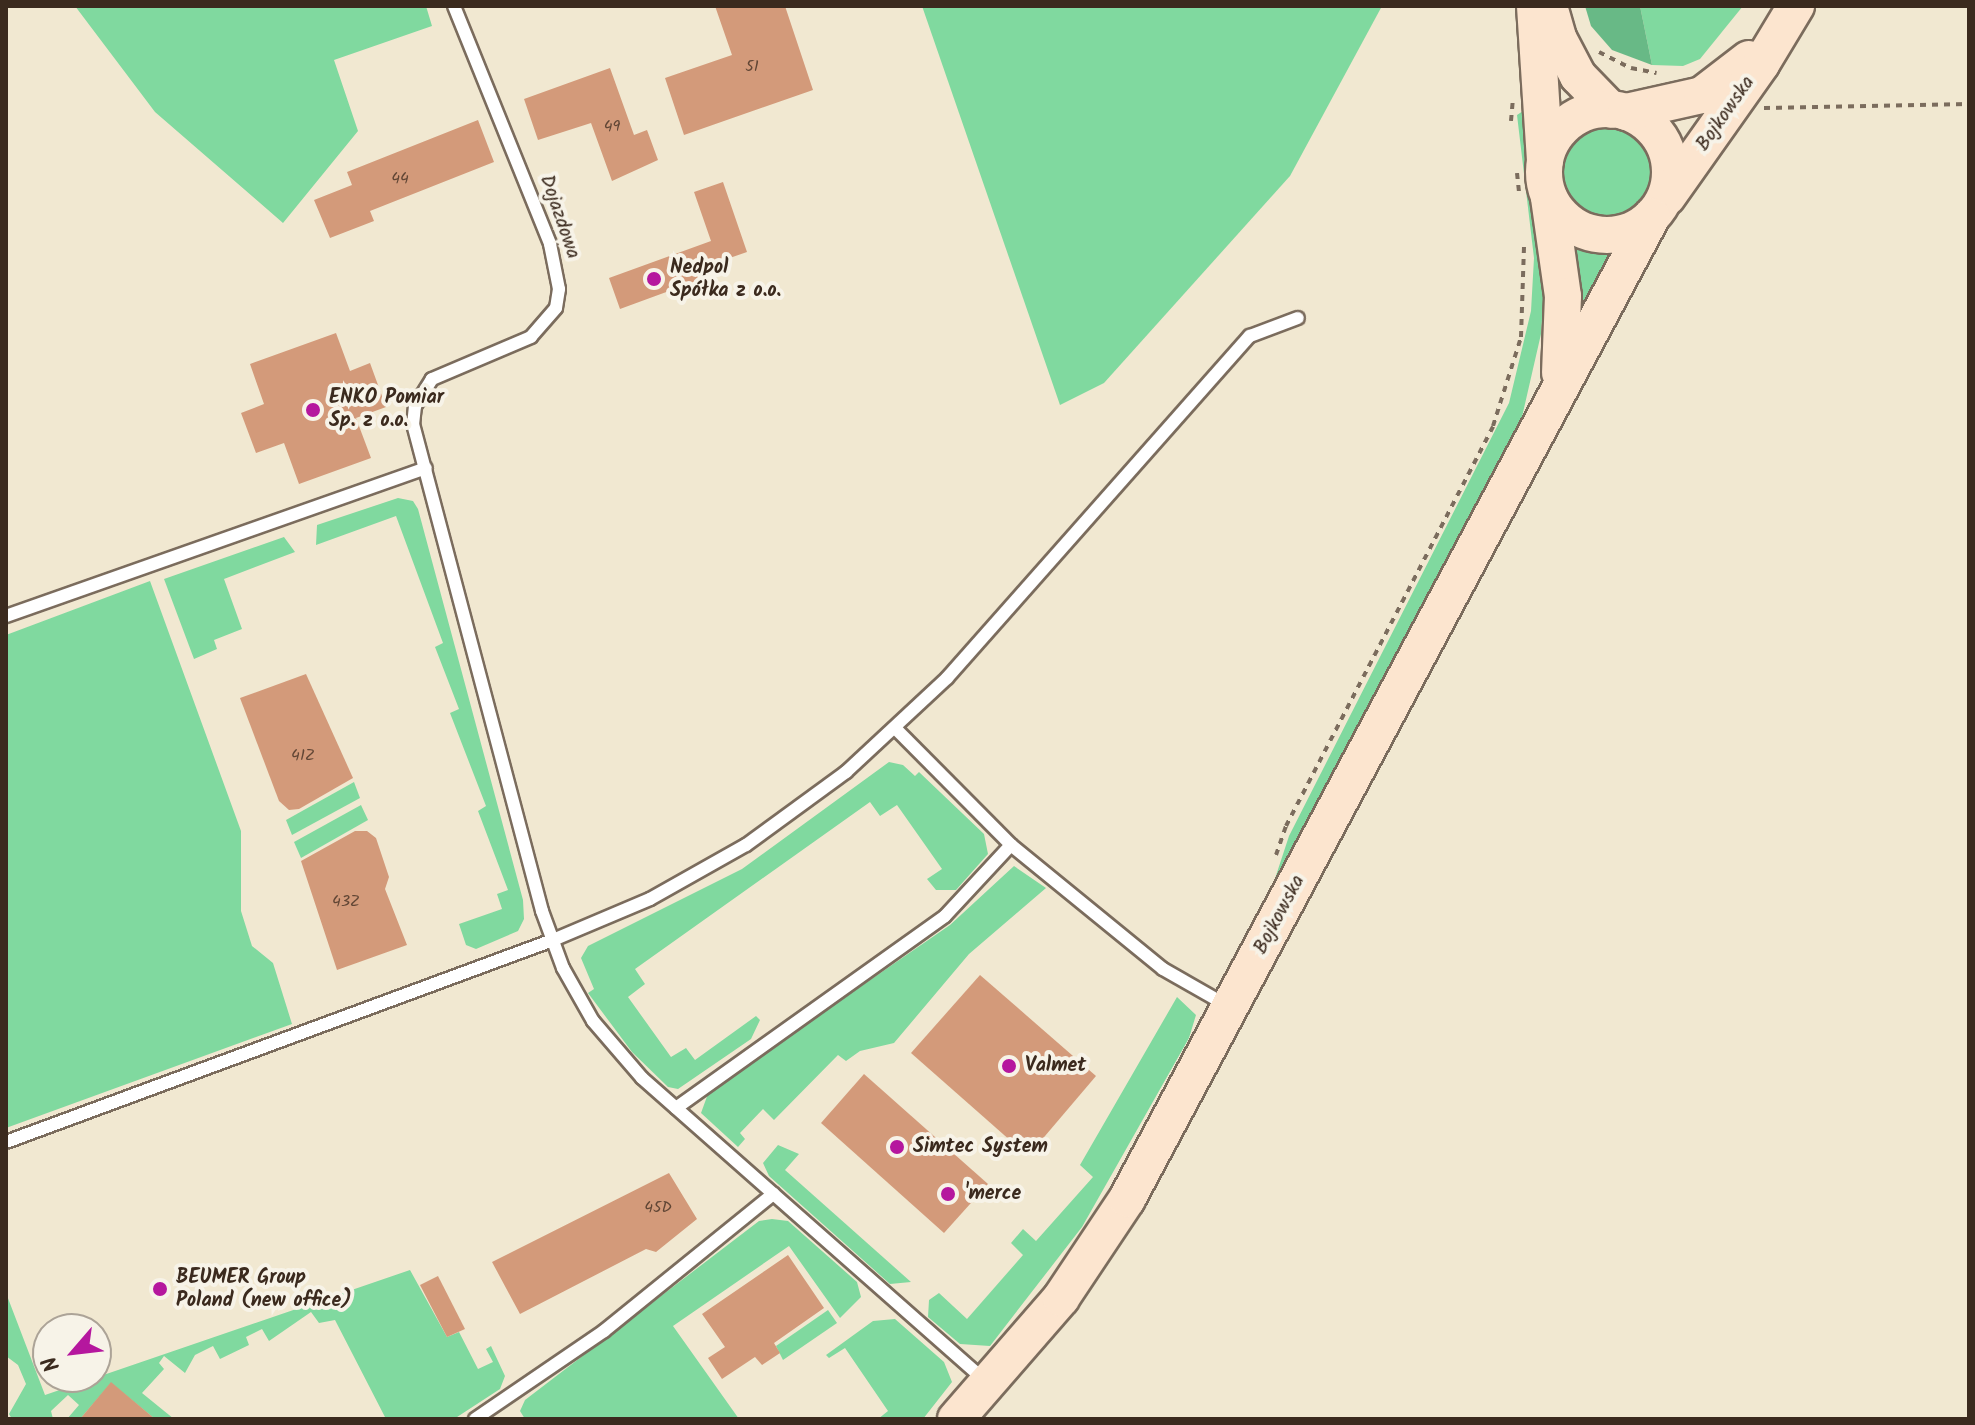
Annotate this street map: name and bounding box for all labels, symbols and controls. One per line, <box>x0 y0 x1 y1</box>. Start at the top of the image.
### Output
house number: 51 <box>745 57 759 77</box>
street label: Bojkowska <box>1691 72 1761 156</box>
house number: 49 <box>604 117 620 137</box>
house number: 44 <box>391 169 409 189</box>
street label: Dojazdowa <box>533 172 585 262</box>
place label: Nedpol Spółka z o.o. <box>670 256 781 303</box>
marker: Nedpol Spółka z o.o. <box>645 270 663 288</box>
place label: ENKO Pomiar Sp. z o.o. <box>329 386 444 433</box>
marker: ENKO Pomiar Sp. z o.o. <box>304 401 322 419</box>
house number: 41Z <box>291 746 315 766</box>
street label: Bojkowska <box>1249 871 1311 959</box>
house number: 43Z <box>332 892 360 912</box>
place label: Valmet <box>1025 1054 1086 1078</box>
marker: Valmet <box>1000 1057 1018 1075</box>
place label: Simtec System <box>913 1135 1048 1159</box>
marker: Simtec System <box>888 1138 906 1156</box>
place label: 'merce <box>964 1182 1021 1206</box>
marker: 'merce <box>939 1185 957 1203</box>
house number: 45D <box>644 1198 672 1218</box>
place label: BEUMER Group Poland (new office) <box>176 1266 352 1313</box>
marker: BEUMER Group Poland (new office) <box>151 1280 169 1298</box>
north arrow <box>32 1313 112 1393</box>
text: N <box>33 1349 71 1378</box>

